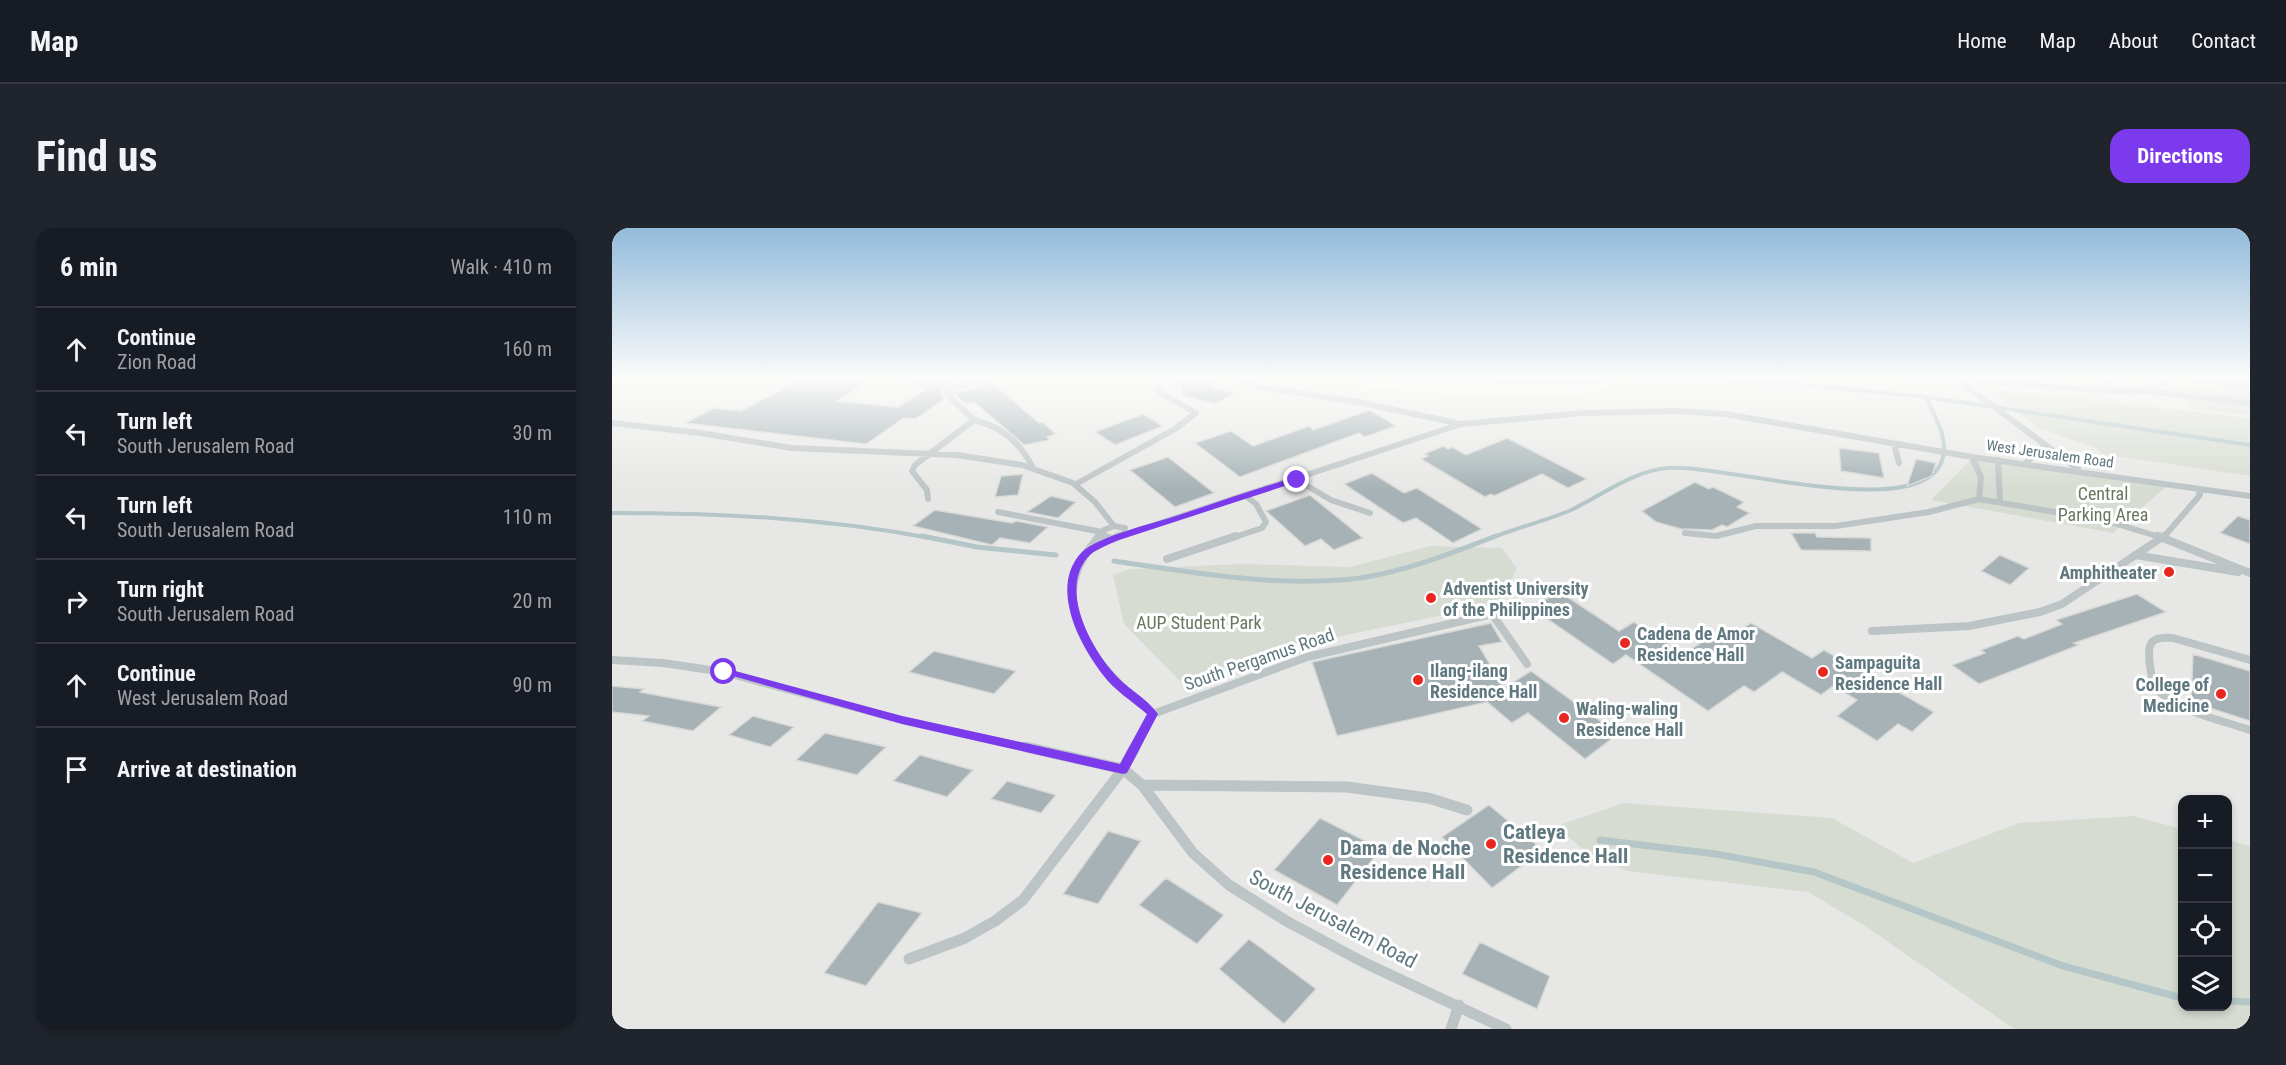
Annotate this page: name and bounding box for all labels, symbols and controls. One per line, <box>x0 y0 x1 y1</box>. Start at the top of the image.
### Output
text: Map <box>30 25 78 58</box>
text: Home <box>1957 29 2007 53</box>
text: Map <box>2040 29 2076 53</box>
text: About <box>2109 29 2158 53</box>
text: Contact <box>2191 29 2256 53</box>
button: Directions <box>2110 129 2250 183</box>
text: Find us <box>36 132 157 181</box>
text: 6 min <box>60 252 118 282</box>
text: Walk · 410 m <box>451 255 552 279</box>
text: Continue <box>117 325 196 350</box>
icon: ahead <box>60 333 93 366</box>
text: 160 m <box>503 337 552 361</box>
text: Zion Road <box>117 350 197 374</box>
text: Turn left <box>117 409 192 434</box>
icon: left <box>60 417 93 450</box>
text: 30 m <box>513 421 552 445</box>
text: South Jerusalem Road <box>117 434 295 458</box>
street label: West Jerusalem Road <box>1985 436 2115 472</box>
route end <box>1283 466 1309 492</box>
park label: Central Parking Area <box>2058 483 2148 525</box>
text: Turn left <box>117 493 192 518</box>
icon: left <box>60 501 93 534</box>
text: 110 m <box>503 505 552 529</box>
text: South Jerusalem Road <box>117 518 295 542</box>
place label: Amphitheater <box>2059 562 2157 583</box>
marker: Amphitheater <box>2162 565 2176 579</box>
text: Turn right <box>117 577 204 602</box>
place label: Adventist University of the Philippines <box>1443 578 1588 620</box>
icon: right <box>60 585 93 618</box>
text: 20 m <box>513 589 552 613</box>
marker: Adventist University of the Philippines <box>1424 591 1438 605</box>
text: South Jerusalem Road <box>117 602 295 626</box>
park label: AUP Student Park <box>1136 612 1262 633</box>
place label: Cadena de Amor Residence Hall <box>1637 623 1755 665</box>
street label: South Pergamus Road <box>1181 624 1337 694</box>
marker: Cadena de Amor Residence Hall <box>1618 636 1632 650</box>
place label: Sampaguita Residence Hall <box>1835 652 1942 694</box>
route start <box>710 658 736 684</box>
place label: Ilang-ilang Residence Hall <box>1430 660 1537 702</box>
text: Continue <box>117 661 196 686</box>
marker: Sampaguita Residence Hall <box>1816 665 1830 679</box>
icon: ahead <box>60 669 93 702</box>
text: 90 m <box>513 673 552 697</box>
marker: Ilang-ilang Residence Hall <box>1411 673 1425 687</box>
place label: College of Medicine <box>2135 674 2209 716</box>
text: West Jerusalem Road <box>117 686 288 710</box>
marker: College of Medicine <box>2214 687 2228 701</box>
place label: Waling-waling Residence Hall <box>1576 698 1683 740</box>
marker: Waling-waling Residence Hall <box>1557 711 1571 725</box>
icon: arrive <box>60 753 93 786</box>
text: Arrive at destination <box>117 757 297 782</box>
map controls <box>2178 795 2232 1011</box>
button: + <box>2178 795 2232 849</box>
place label: Catleya Residence Hall <box>1503 820 1628 868</box>
place label: Dama de Noche Residence Hall <box>1340 836 1471 884</box>
marker: Catleya Residence Hall <box>1484 837 1498 851</box>
button: − <box>2178 849 2232 903</box>
marker: Dama de Noche Residence Hall <box>1321 853 1335 867</box>
street label: South Jerusalem Road <box>1245 865 1421 973</box>
button: locate <box>2178 903 2232 957</box>
button: layers <box>2178 957 2232 1011</box>

